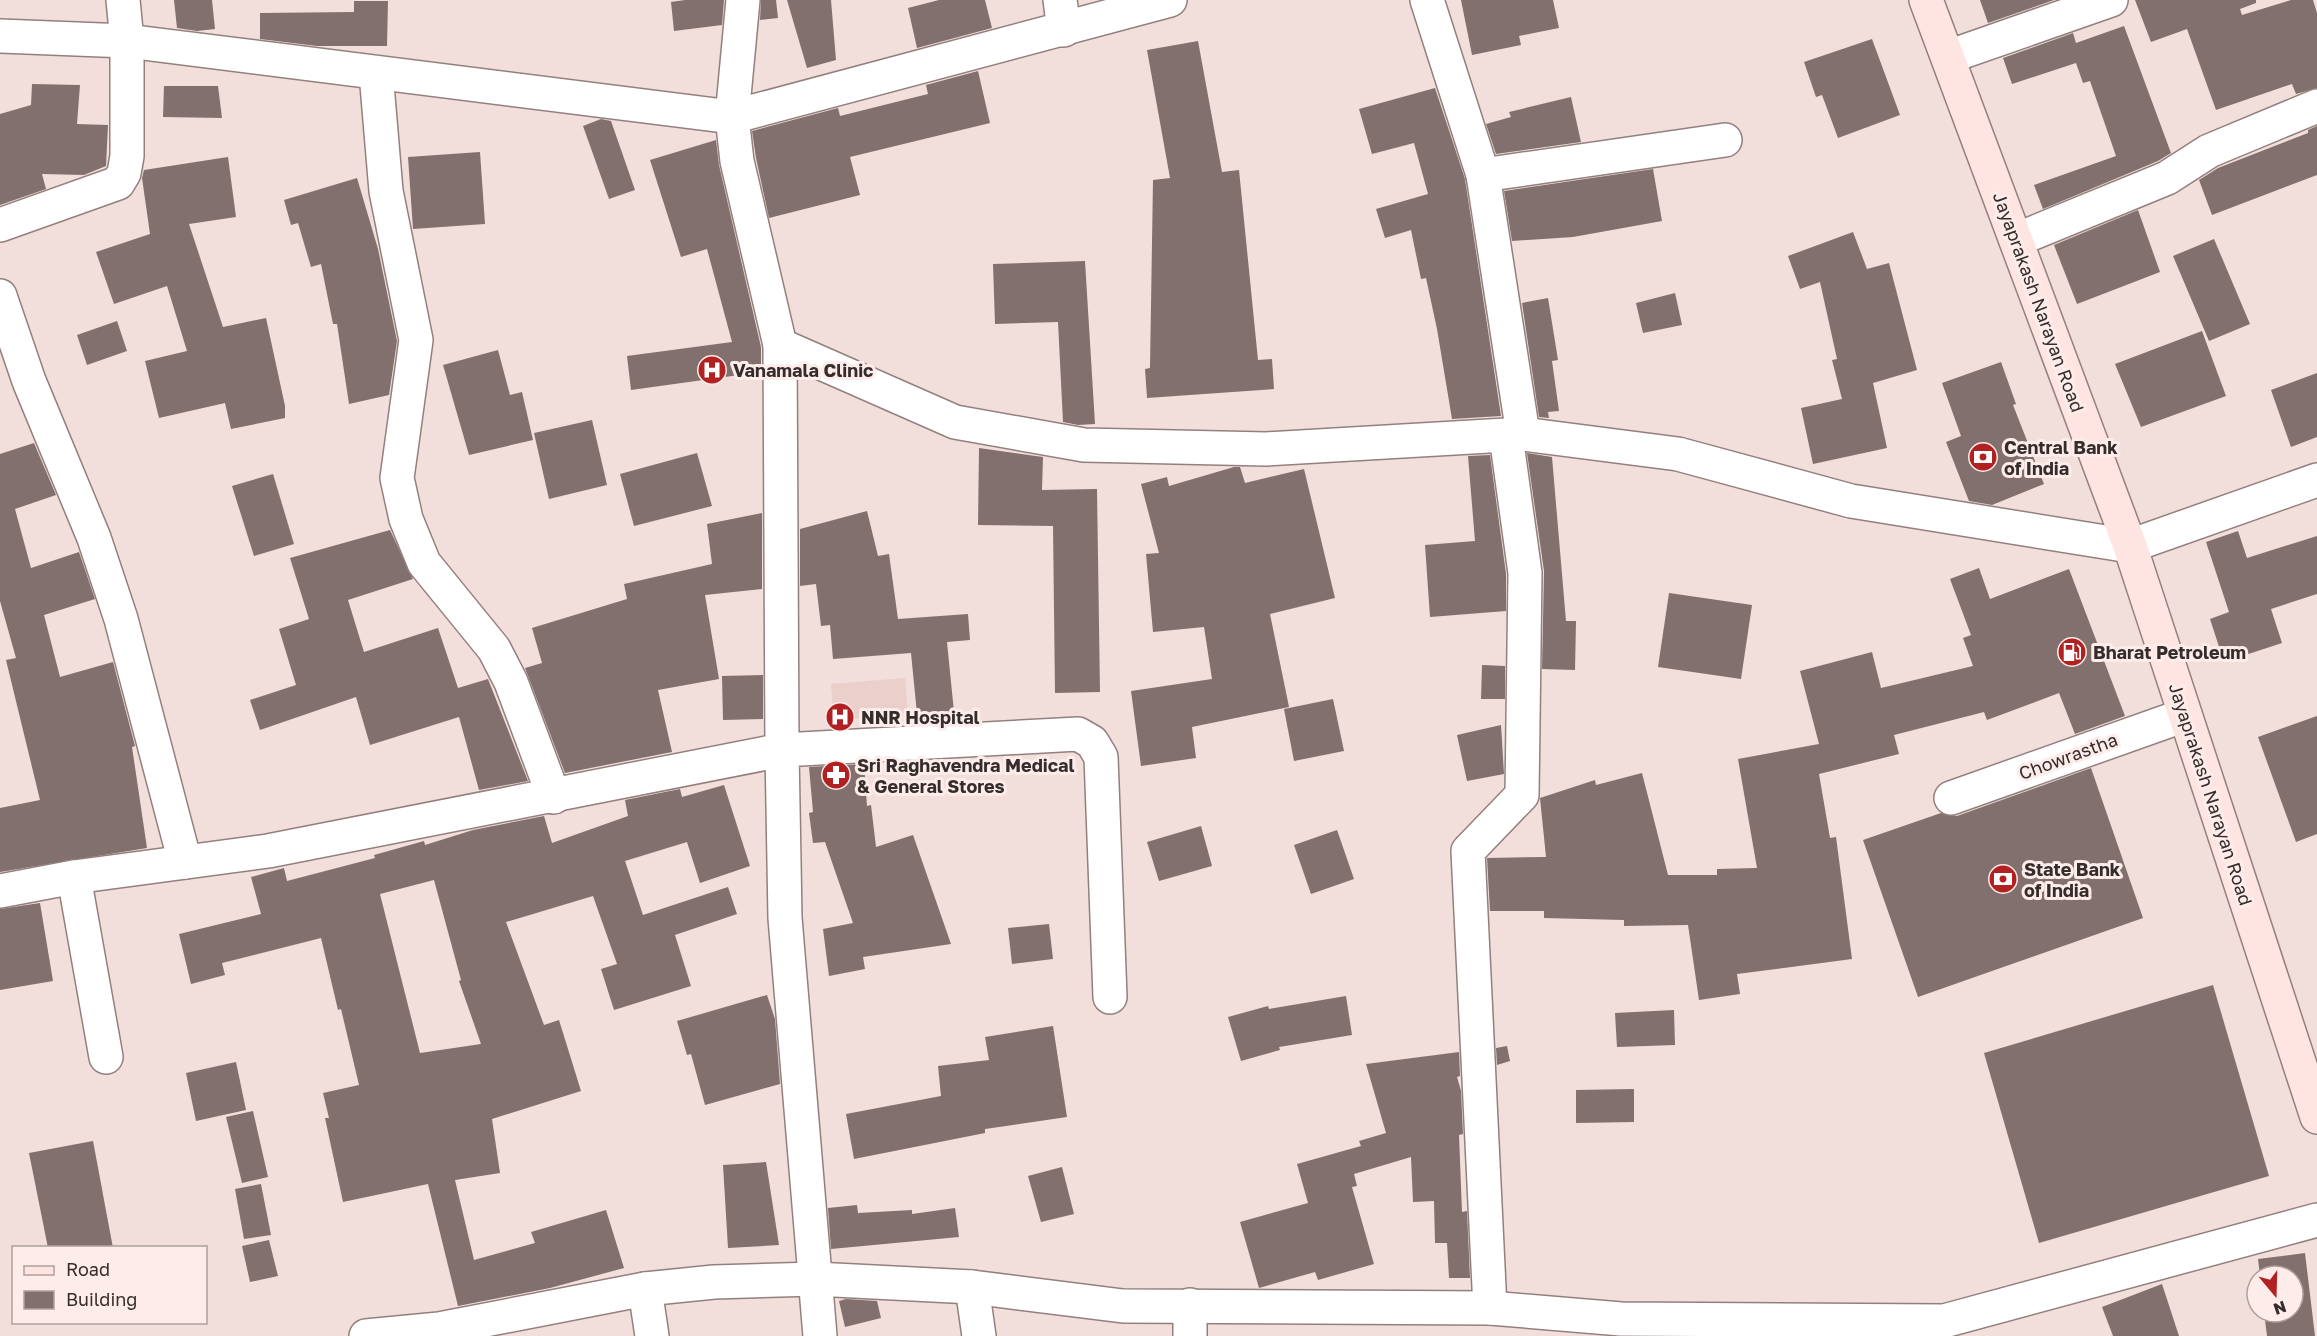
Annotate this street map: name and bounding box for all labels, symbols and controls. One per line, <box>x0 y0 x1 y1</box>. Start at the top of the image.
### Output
street label: Jayaprakash Narayan Road <box>1989 189 2089 415</box>
hospital icon: Vanamala Clinic <box>696 354 728 386</box>
place label: Vanamala Clinic <box>733 359 873 381</box>
place label: Central Bank of India <box>2004 436 2118 479</box>
bank icon: Central Bank of India <box>1967 441 1999 473</box>
fuel station icon: Bharat Petroleum <box>2056 636 2088 668</box>
place label: Bharat Petroleum <box>2093 641 2246 663</box>
street label: Jayaprakash Narayan Road <box>2165 680 2257 908</box>
hospital icon: NNR Hospital <box>824 701 856 733</box>
place label: NNR Hospital <box>861 706 980 728</box>
street label: Chowrastha <box>2016 728 2120 784</box>
place label: Sri Raghavendra Medical & General Stores <box>857 754 1075 797</box>
pharmacy icon: Sri Raghavendra Medical & General Stores <box>820 759 852 791</box>
place label: State Bank of India <box>2024 858 2121 901</box>
bank icon: State Bank of India <box>1987 863 2019 895</box>
legend <box>12 1246 207 1324</box>
text: Road <box>66 1258 110 1280</box>
north arrow <box>2245 1264 2305 1324</box>
text: Building <box>66 1288 137 1310</box>
text: N <box>2271 1297 2289 1320</box>

